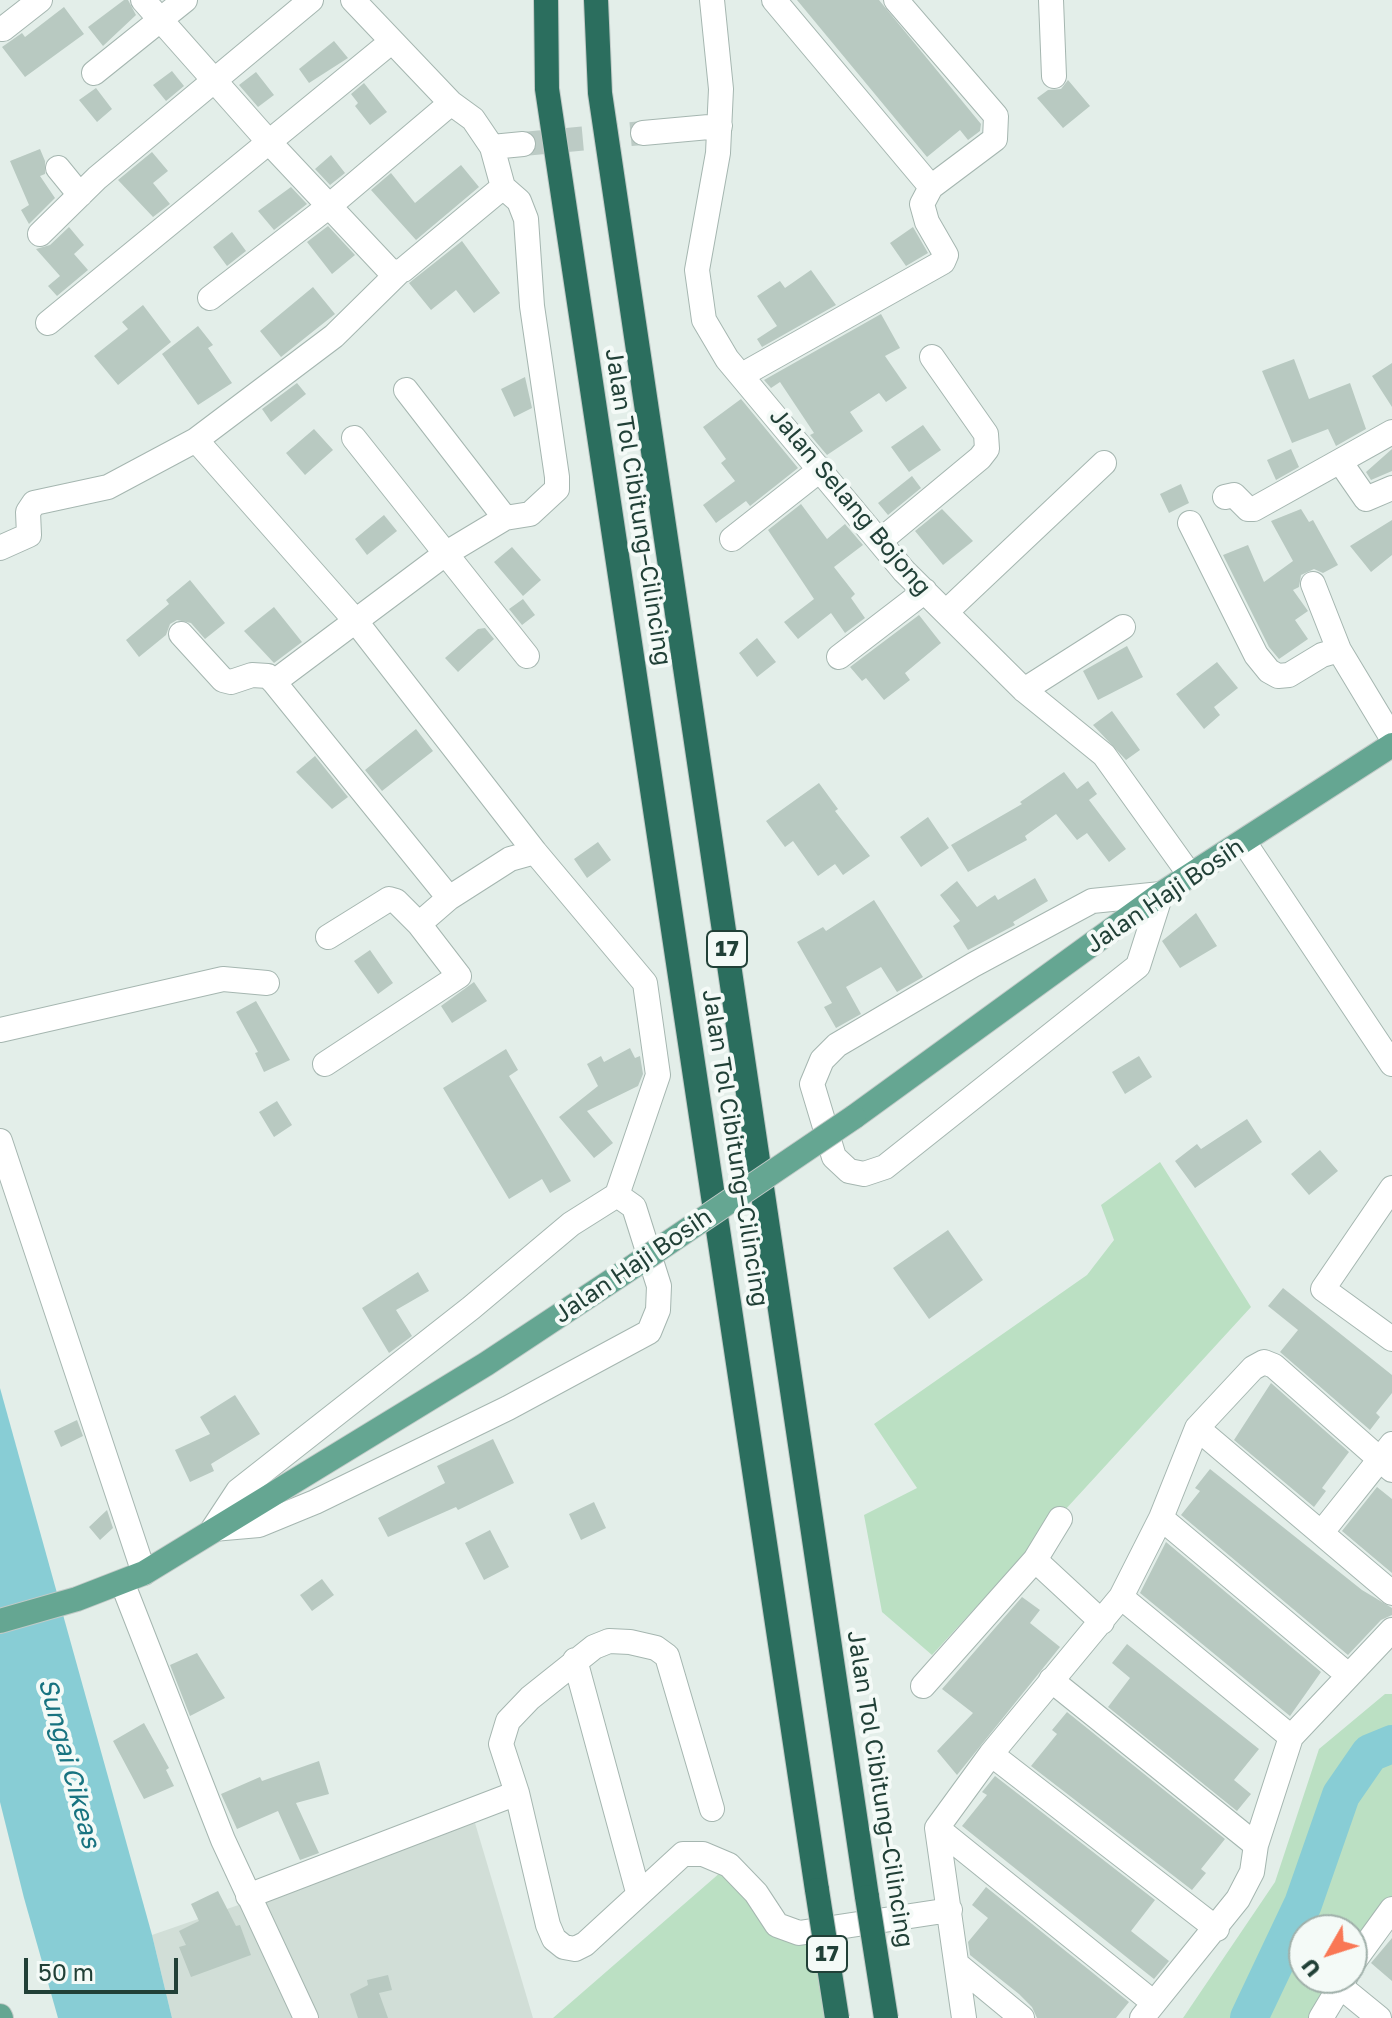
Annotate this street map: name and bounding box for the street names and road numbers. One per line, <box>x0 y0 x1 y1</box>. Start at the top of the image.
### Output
street label: Jalan Tol Cibitung–Cilincing <box>599 346 677 668</box>
street label: Jalan Selang Bojong <box>763 402 937 602</box>
street label: Jalan Haji Bosih <box>1081 833 1249 959</box>
road number: 17 <box>707 931 747 967</box>
street label: Jalan Tol Cibitung–Cilincing <box>696 987 774 1309</box>
street label: Jalan Haji Bosih <box>549 1203 717 1329</box>
street label: Jalan Tol Cibitung–Cilincing <box>841 1628 919 1950</box>
road number: 17 <box>807 1936 847 1972</box>

